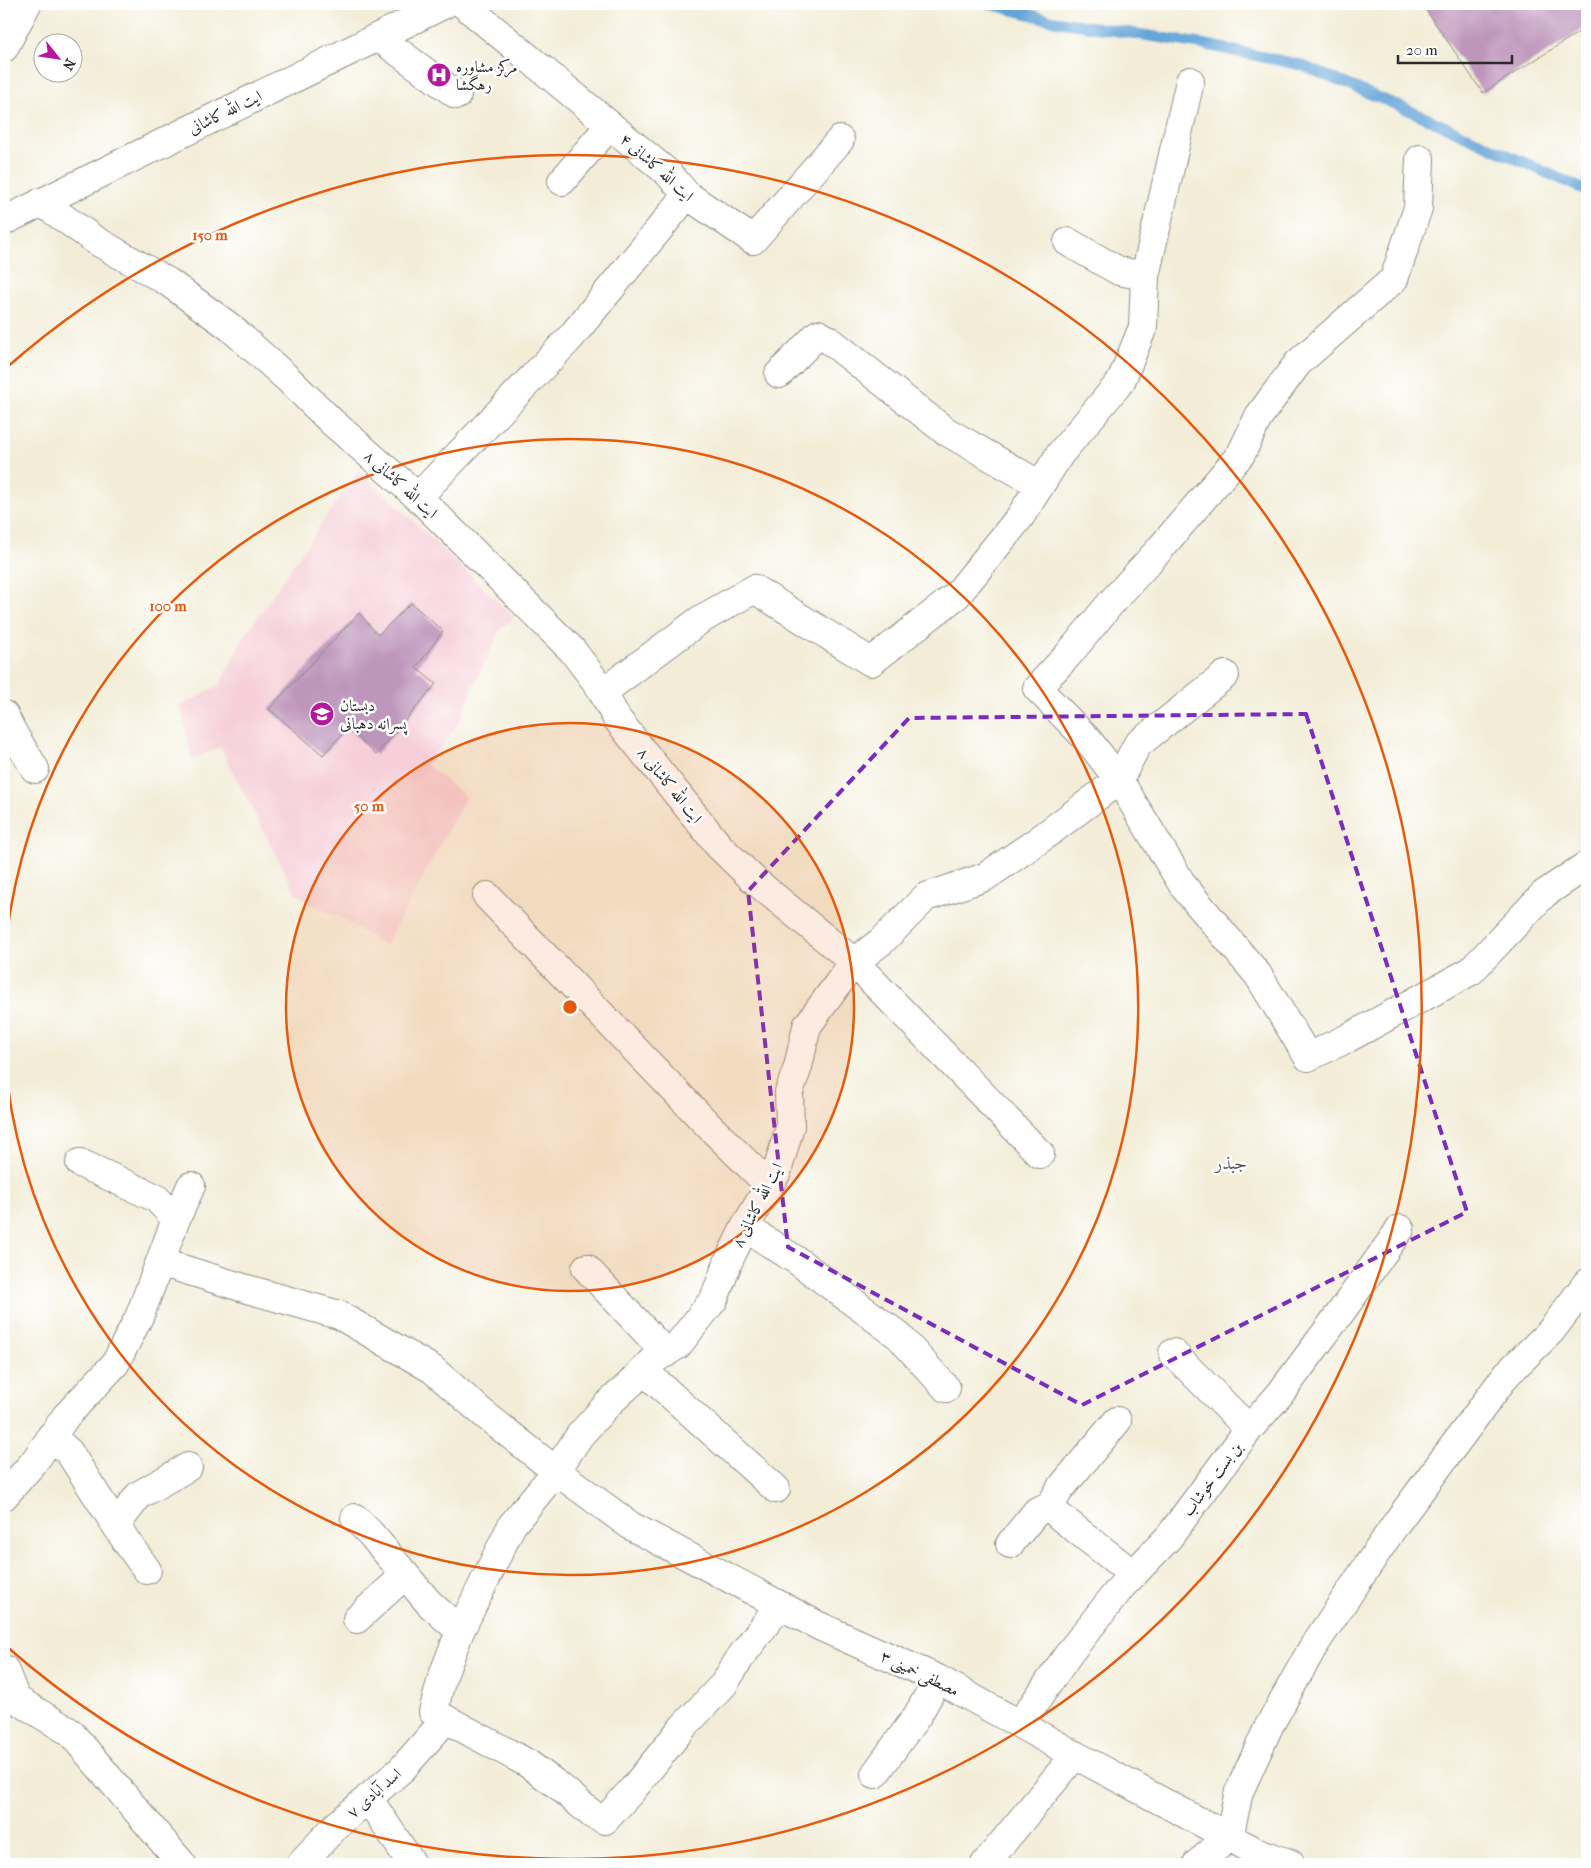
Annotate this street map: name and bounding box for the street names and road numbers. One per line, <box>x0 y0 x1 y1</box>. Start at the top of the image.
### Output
street label: ایت الله کاشانی <box>184 83 265 139</box>
street label: ایت الله کاشانی ۴ <box>616 127 700 206</box>
street label: ایت الله کاشانی ۸ <box>360 444 444 523</box>
street label: ایت الله کاشانی ۸ <box>633 741 709 827</box>
street label: ایت الله کاشانی ۸ <box>725 1158 787 1251</box>
street label: بن بست خوشاب <box>1178 1438 1247 1520</box>
street label: مصطفی خمینی ۳ <box>877 1646 962 1702</box>
street label: اسد آبادی ۷ <box>343 1764 405 1822</box>

